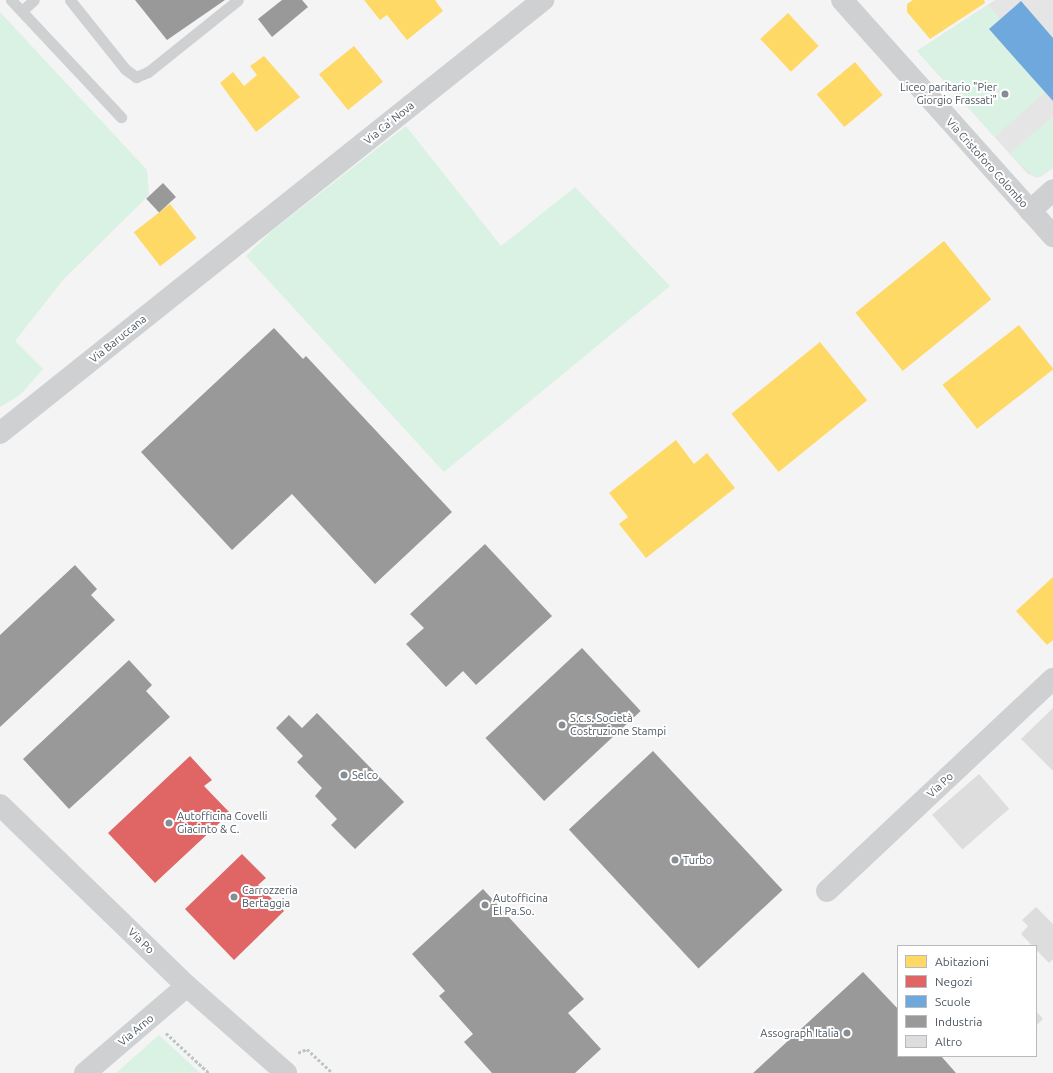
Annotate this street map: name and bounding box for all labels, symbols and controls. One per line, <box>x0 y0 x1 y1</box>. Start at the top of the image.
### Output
place label: Liceo paritario "Pier Giorgio Frassati" <box>900 81 997 107</box>
marker: Liceo paritario "Pier Giorgio Frassati" <box>1000 89 1010 99</box>
street label: Via Ca' Nova <box>361 99 417 147</box>
street label: Via Cristoforo Colombo <box>943 116 1031 210</box>
street label: Via Baruccana <box>87 312 149 366</box>
place label: S.c.s. Società Costruzione Stampi <box>570 712 666 738</box>
marker: S.c.s. Società Costruzione Stampi <box>557 720 567 730</box>
place label: Selco <box>352 768 378 782</box>
marker: Selco <box>339 770 349 780</box>
street label: Via Po <box>924 770 956 800</box>
place label: Autofficina Covelli Giacinto & C. <box>177 810 267 836</box>
marker: Autofficina Covelli Giacinto & C. <box>164 818 174 828</box>
place label: Turbo <box>683 853 712 867</box>
marker: Turbo <box>670 855 680 865</box>
place label: Carrozzeria Bertaggia <box>242 884 298 910</box>
marker: Carrozzeria Bertaggia <box>229 892 239 902</box>
place label: Autofficina El Pa.So. <box>493 892 548 918</box>
marker: Autofficina El Pa.So. <box>480 900 490 910</box>
street label: Via Po <box>125 925 157 957</box>
legend <box>897 945 1037 1057</box>
text: Abitazioni <box>935 955 989 968</box>
text: Negozi <box>935 975 972 988</box>
text: Scuole <box>935 995 971 1008</box>
street label: Via Arno <box>116 1011 156 1049</box>
text: Industria <box>935 1015 982 1028</box>
place label: Assograph Italia <box>760 1026 839 1040</box>
marker: Assograph Italia <box>842 1028 852 1038</box>
text: Altro <box>935 1035 962 1048</box>

